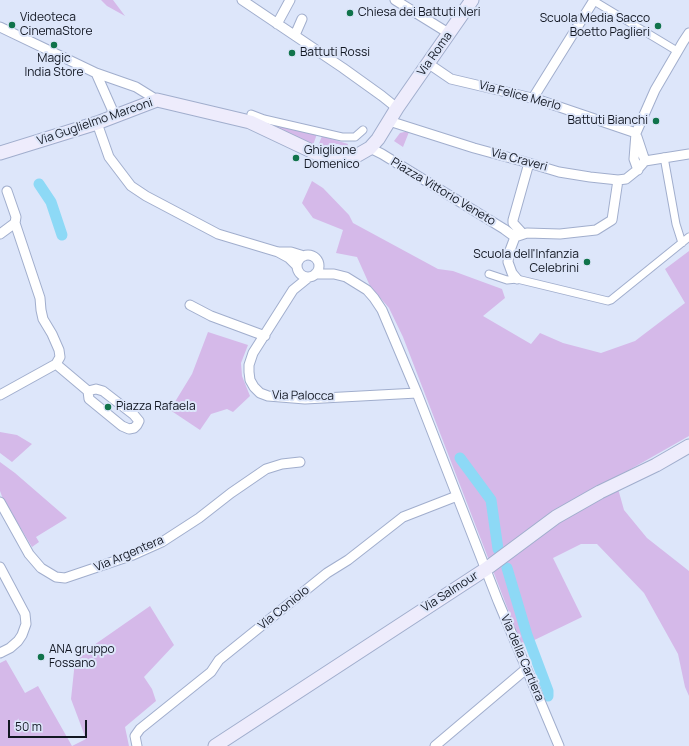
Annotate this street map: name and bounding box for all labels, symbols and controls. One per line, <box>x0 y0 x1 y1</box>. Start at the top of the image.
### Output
place label: Chiesa dei Battuti Neri <box>358 6 481 20</box>
marker: Chiesa dei Battuti Neri <box>345 8 355 18</box>
place label: Videoteca CinemaStore <box>20 11 92 39</box>
place label: Scuola Media Sacco Boetto Paglieri <box>540 12 650 40</box>
marker: Videoteca CinemaStore <box>7 20 17 30</box>
marker: Scuola Media Sacco Boetto Paglieri <box>653 21 663 31</box>
street label: Via Roma <box>415 29 455 79</box>
marker: Magic India Store <box>49 40 59 50</box>
place label: Battuti Rossi <box>300 46 370 60</box>
marker: Battuti Rossi <box>287 48 297 58</box>
place label: Magic India Store <box>24 52 84 80</box>
street label: Via Felice Merlo <box>477 78 563 114</box>
street label: Via Guglielmo Marconi <box>35 95 155 149</box>
place label: Battuti Bianchi <box>567 114 648 128</box>
marker: Battuti Bianchi <box>651 116 661 126</box>
place label: Ghiglione Domenico <box>304 144 360 172</box>
street label: Via Craveri <box>489 146 549 174</box>
marker: Ghiglione Domenico <box>291 153 301 163</box>
street label: Piazza Vittorio Veneto <box>388 155 498 229</box>
place label: Scuola dell'Infanzia Celebrini <box>473 248 579 276</box>
marker: Scuola dell'Infanzia Celebrini <box>582 257 592 267</box>
street label: Via Palocca <box>272 388 334 404</box>
place label: Piazza Rafaela <box>116 400 196 414</box>
marker: Piazza Rafaela <box>103 402 113 412</box>
street label: Via Argentera <box>92 533 166 575</box>
street label: Via Salmour <box>419 568 481 616</box>
street label: Via Coniolo <box>256 583 312 633</box>
street label: Via della Cartiera <box>497 613 547 703</box>
place label: ANA gruppo Fossano <box>49 643 115 671</box>
marker: ANA gruppo Fossano <box>36 652 46 662</box>
scale bar <box>10 712 89 738</box>
text: 50 m <box>15 718 42 735</box>

